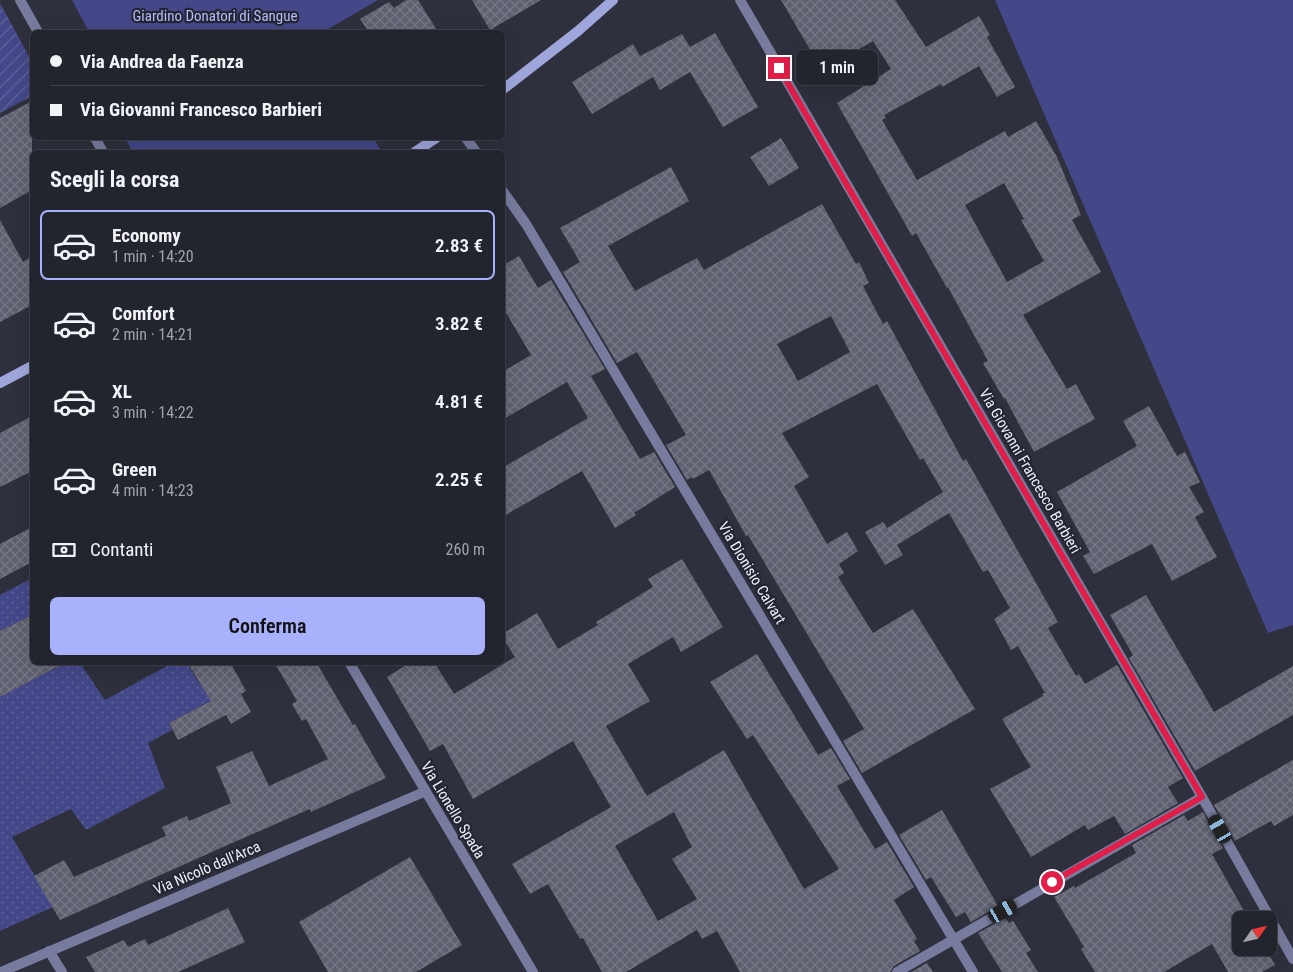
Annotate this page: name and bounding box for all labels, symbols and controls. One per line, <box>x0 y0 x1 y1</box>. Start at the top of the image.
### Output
park label: Giardino Donatori di Sangue <box>132 7 298 25</box>
text: Via Andrea da Faenza <box>80 50 244 73</box>
callout: 1 min <box>796 50 879 86</box>
route end <box>768 57 790 79</box>
text: 1 min <box>819 58 855 77</box>
text: Via Giovanni Francesco Barbieri <box>80 98 322 121</box>
text: Scegli la corsa <box>50 167 179 192</box>
icon: car <box>52 223 97 268</box>
text: Economy <box>112 224 181 247</box>
text: 2.83 € <box>435 234 483 257</box>
text: 1 min · 14:20 <box>112 247 194 266</box>
icon: car <box>52 301 97 346</box>
text: Comfort <box>112 302 175 325</box>
text: 3.82 € <box>435 312 483 335</box>
text: 2 min · 14:21 <box>112 325 194 344</box>
icon: car <box>52 379 97 424</box>
text: XL <box>112 380 132 403</box>
street label: Via Giovanni Francesco Barbieri <box>975 385 1085 557</box>
text: 4.81 € <box>435 390 483 413</box>
text: 3 min · 14:22 <box>112 403 194 422</box>
icon: car <box>52 457 97 502</box>
text: Green <box>112 458 157 481</box>
text: 2.25 € <box>435 468 483 491</box>
text: 4 min · 14:23 <box>112 481 194 500</box>
street label: Via Dionisio Calvart <box>714 519 790 627</box>
icon: cash <box>50 536 78 564</box>
text: Contanti <box>90 538 153 561</box>
text: 260 m <box>446 540 485 559</box>
button: Conferma <box>50 597 485 655</box>
street label: Via Lionello Spada <box>417 758 489 862</box>
car <box>1206 812 1233 846</box>
street label: Via Nicolò dall'Arca <box>151 837 263 899</box>
route start <box>1041 871 1063 893</box>
car <box>986 897 1019 925</box>
north arrow <box>1232 911 1278 956</box>
map controls <box>1232 911 1277 956</box>

